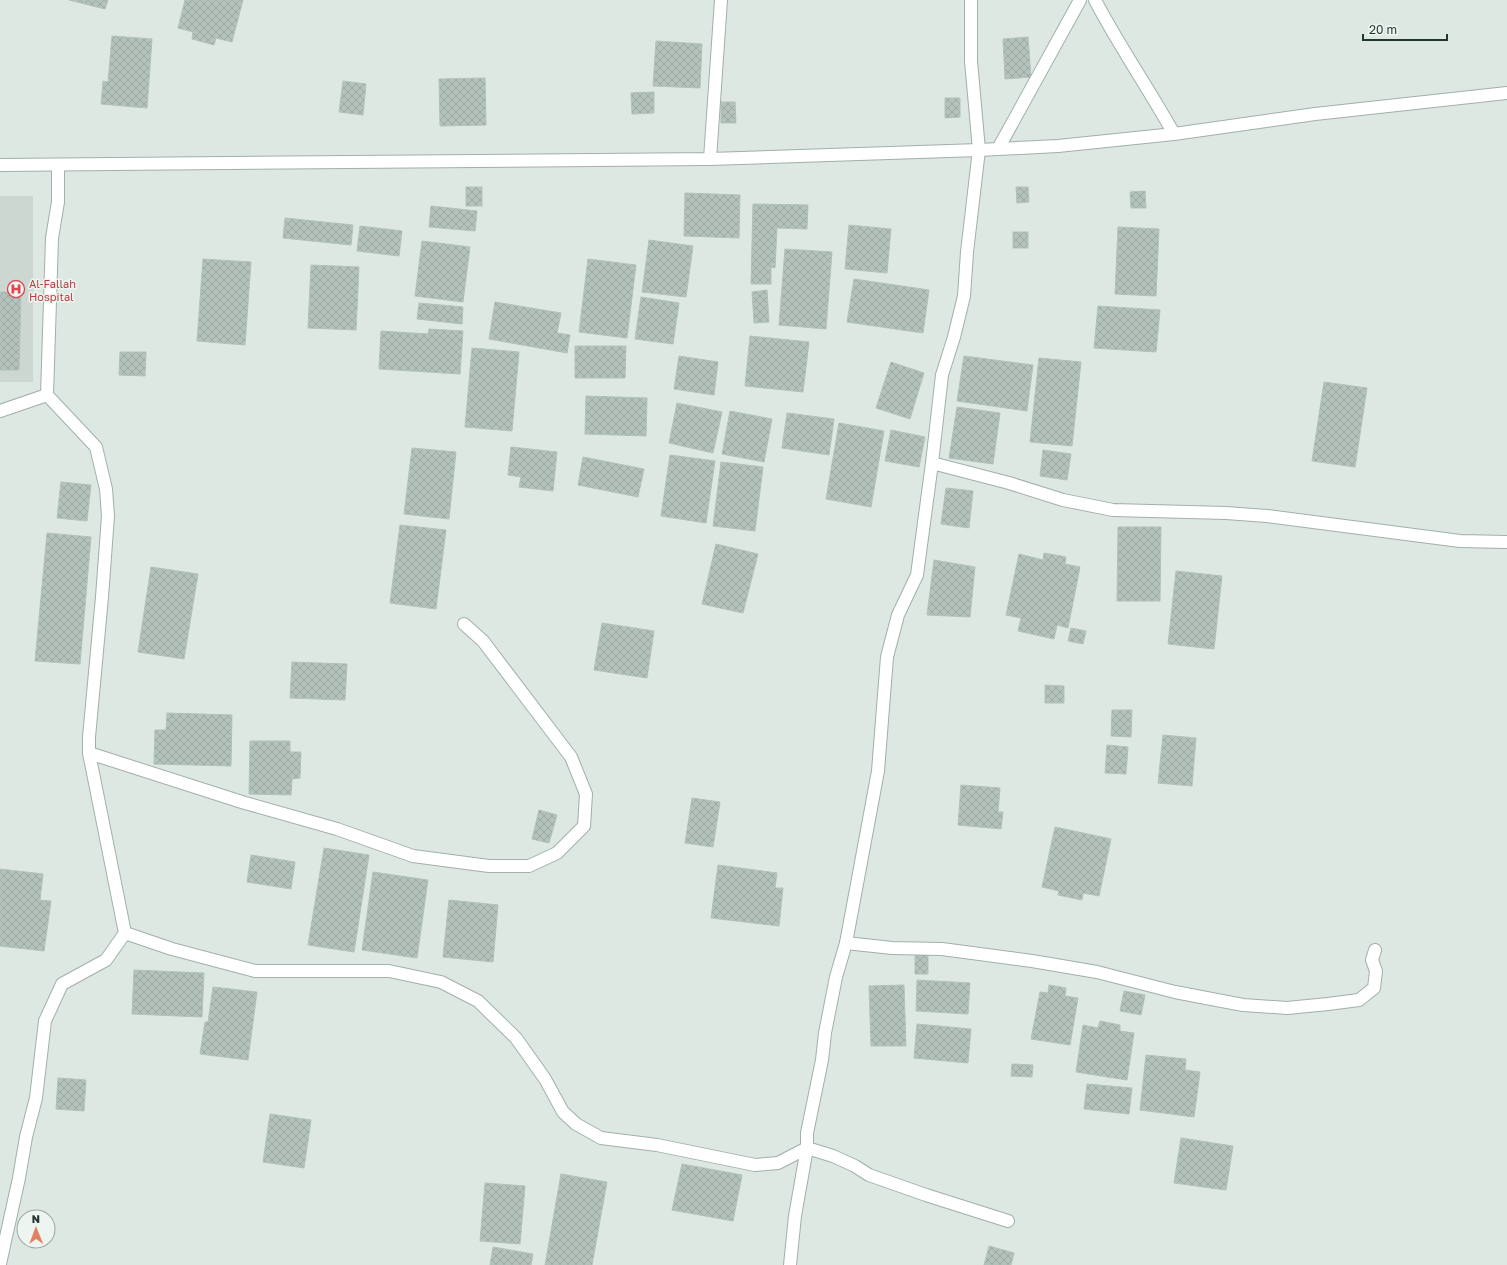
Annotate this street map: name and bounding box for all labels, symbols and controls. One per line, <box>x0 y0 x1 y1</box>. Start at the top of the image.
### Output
scale bar <box>1363 16 1447 42</box>
text: 20 m <box>1369 22 1397 37</box>
place label: Al-Fallah Hospital <box>29 277 76 303</box>
hospital icon: Al-Fallah Hospital <box>6 279 26 299</box>
north arrow <box>16 1209 56 1249</box>
text: N <box>32 1212 40 1225</box>

